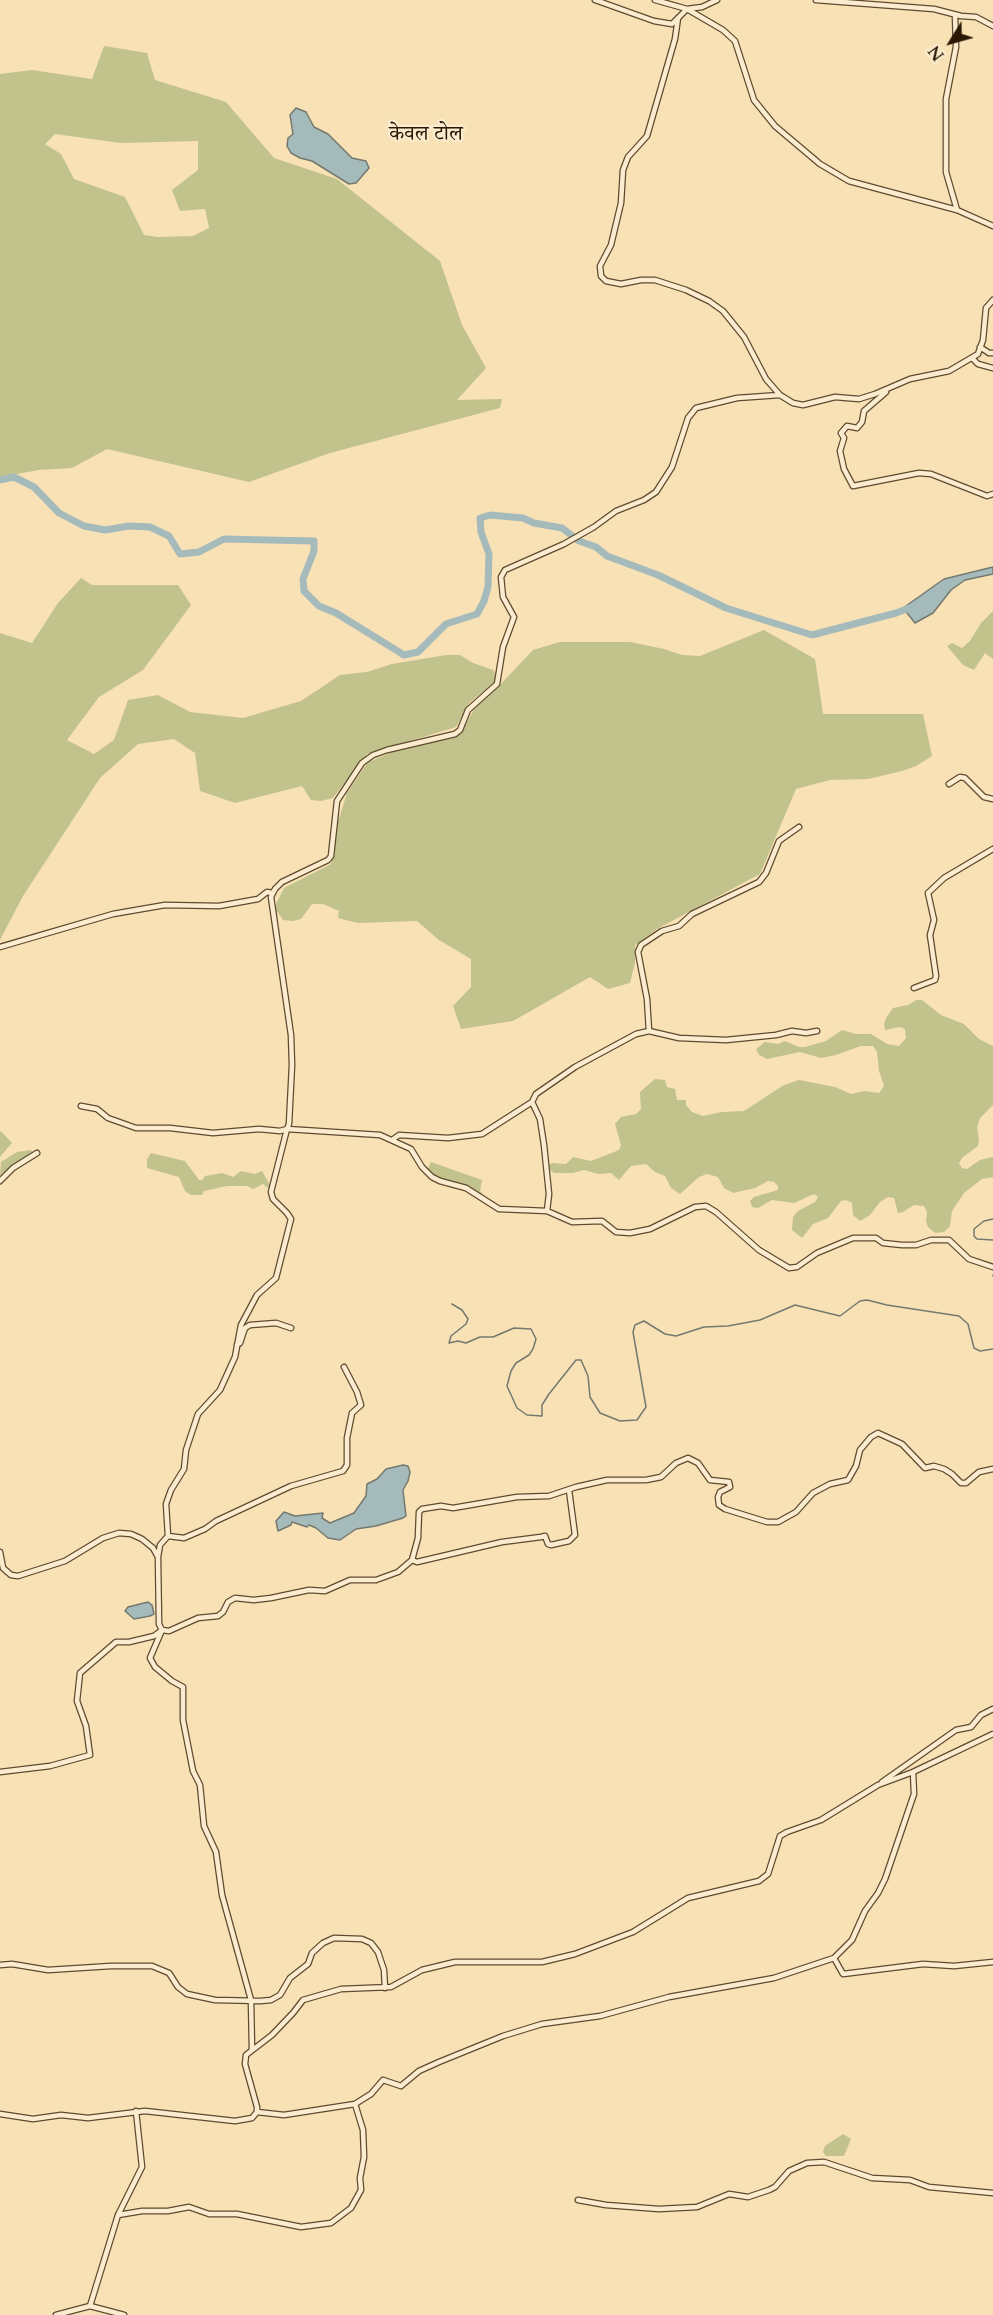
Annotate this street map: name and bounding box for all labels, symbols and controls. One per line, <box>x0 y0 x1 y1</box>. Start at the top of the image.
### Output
north arrow <box>921 12 981 72</box>
text: N <box>924 41 950 65</box>
district label: केवल टोल <box>389 122 463 148</box>

